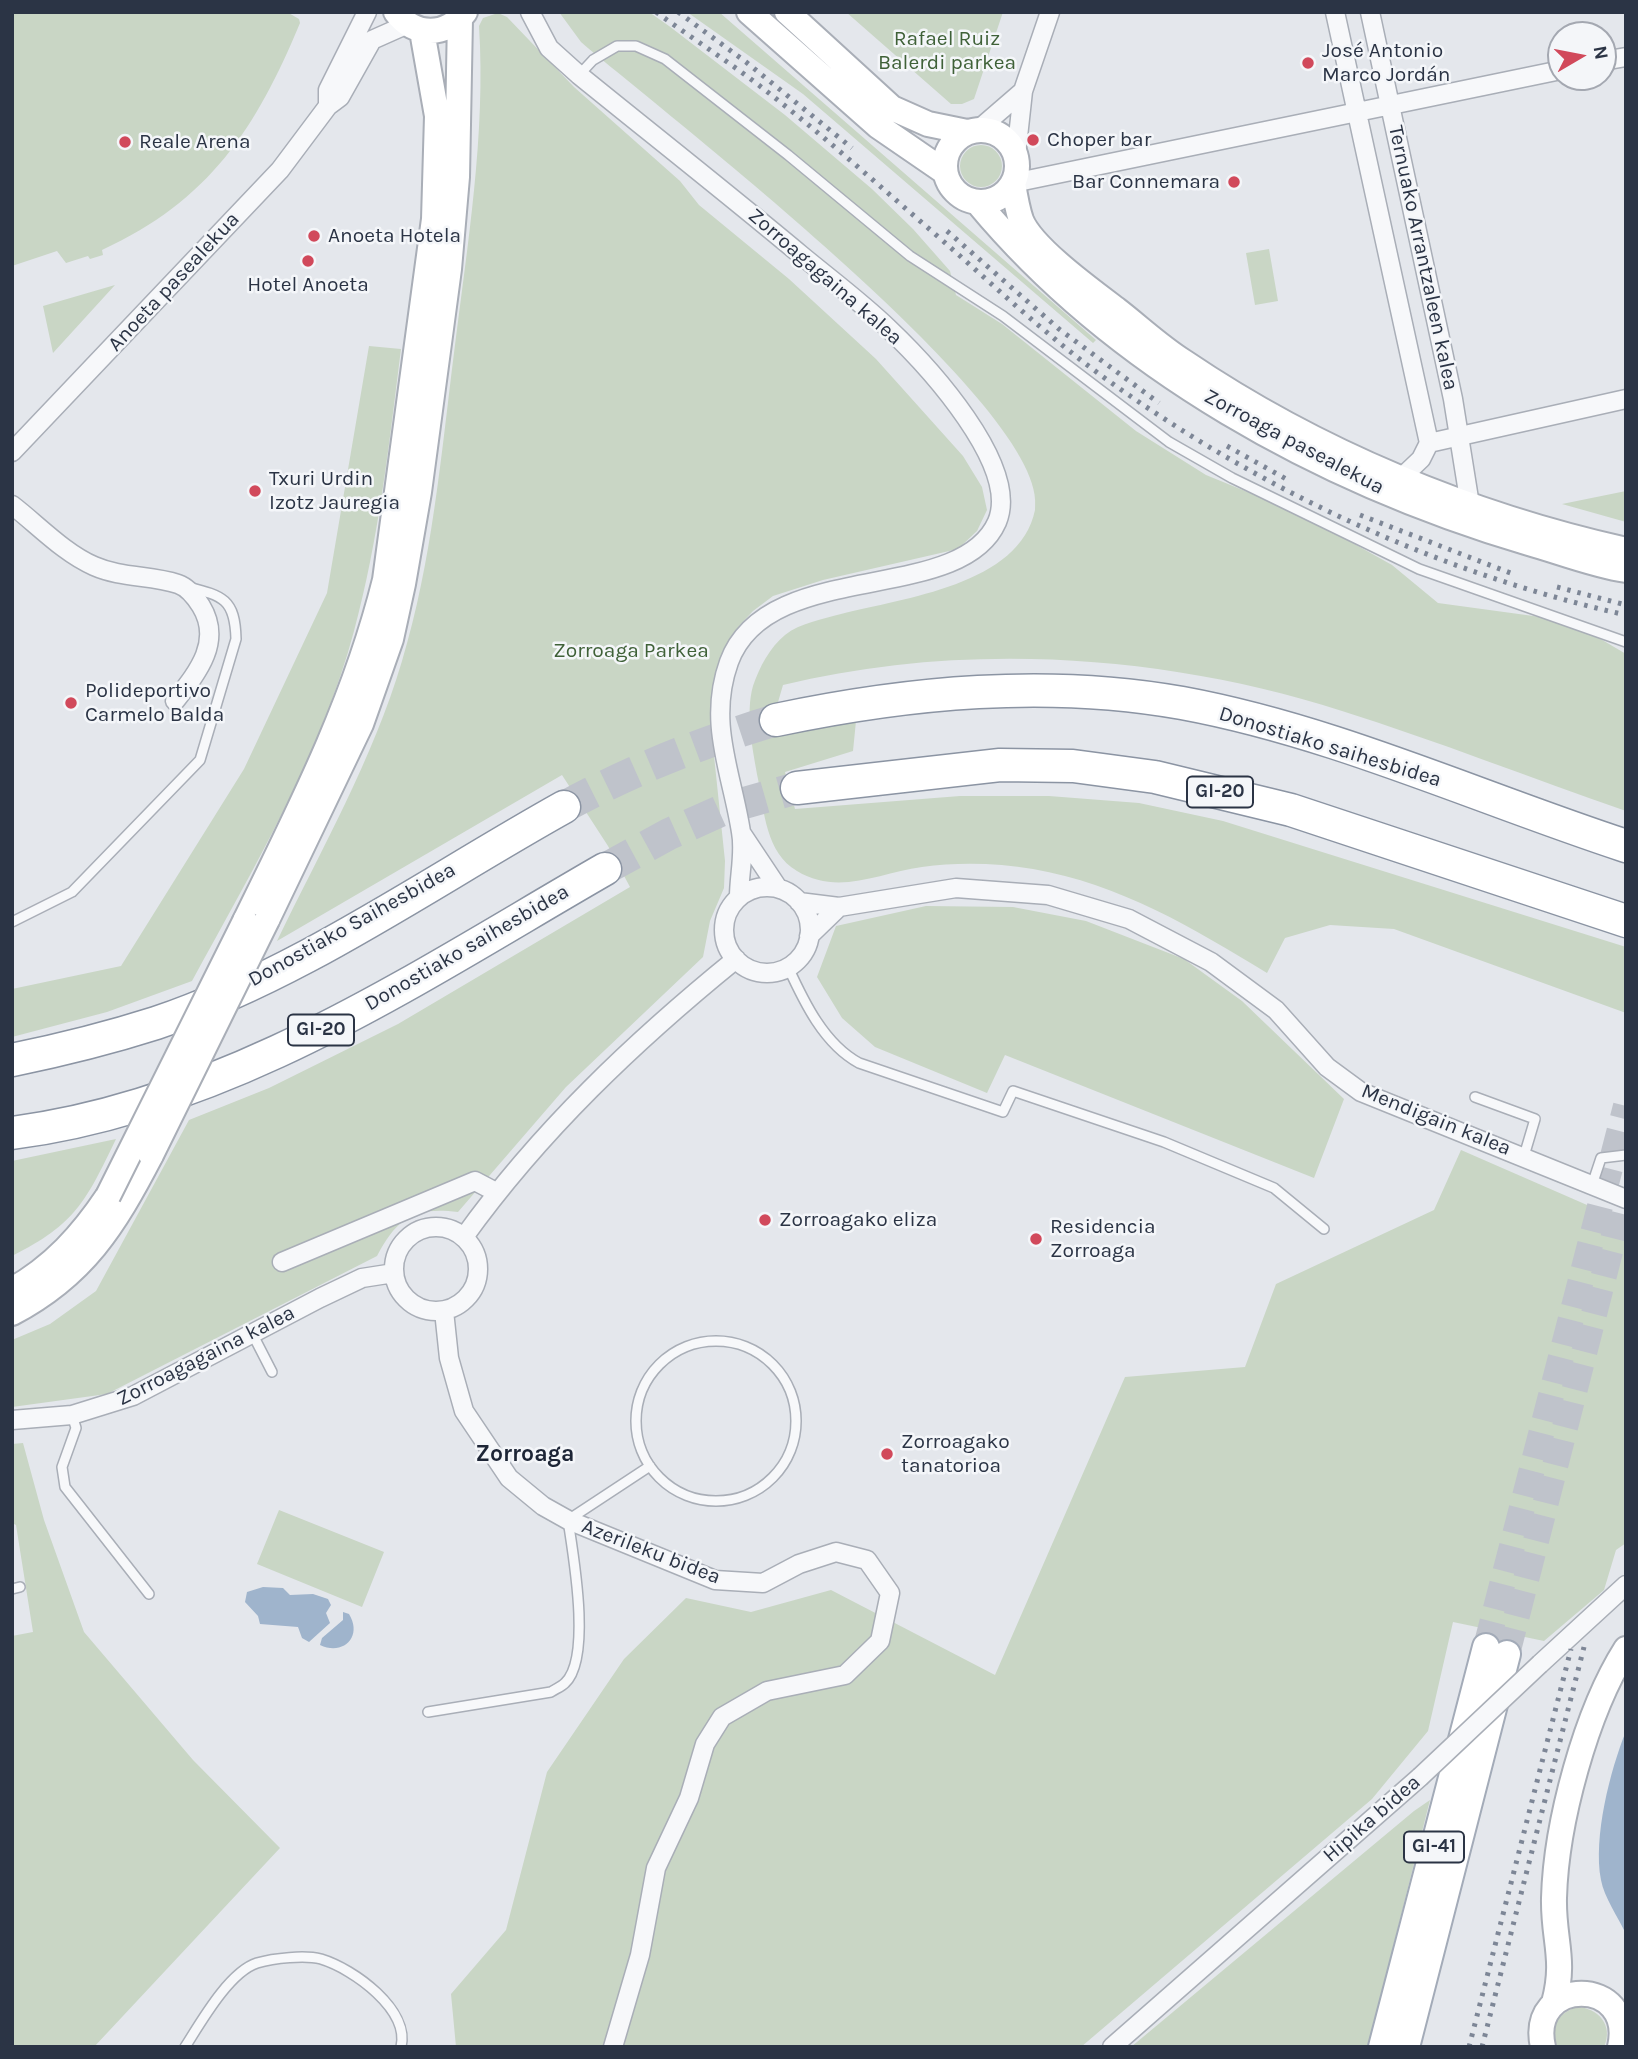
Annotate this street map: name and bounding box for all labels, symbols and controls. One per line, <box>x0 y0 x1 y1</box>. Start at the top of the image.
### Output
north arrow <box>1547 21 1617 91</box>
park label: Rafael Ruiz Balerdi parkea <box>878 26 1016 76</box>
place label: José Antonio Marco Jordán <box>1322 38 1450 88</box>
text: N <box>1589 44 1613 61</box>
marker: José Antonio Marco Jordán <box>1300 55 1316 71</box>
street label: Ternuako Arrantzaleen kalea <box>1383 123 1463 393</box>
place label: Choper bar <box>1047 127 1151 153</box>
place label: Reale Arena <box>139 129 251 155</box>
marker: Choper bar <box>1025 132 1041 148</box>
marker: Reale Arena <box>117 134 133 150</box>
place label: Bar Connemara <box>1072 169 1220 195</box>
marker: Bar Connemara <box>1226 174 1242 190</box>
street label: Zorroagagaina kalea <box>743 203 907 351</box>
street label: Anoeta pasealekua <box>103 207 245 357</box>
place label: Anoeta Hotela <box>328 223 461 249</box>
marker: Anoeta Hotela <box>306 228 322 244</box>
marker: Hotel Anoeta <box>300 253 316 269</box>
place label: Hotel Anoeta <box>247 272 369 298</box>
street label: Zorroaga pasealekua <box>1200 384 1388 500</box>
place label: Txuri Urdin Izotz Jauregia <box>269 466 400 516</box>
marker: Txuri Urdin Izotz Jauregia <box>247 483 263 499</box>
park label: Zorroaga Parkea <box>553 638 709 664</box>
place label: Polideportivo Carmelo Balda <box>85 678 224 728</box>
marker: Polideportivo Carmelo Balda <box>63 695 79 711</box>
street label: Donostiako saihesbidea <box>1216 701 1444 793</box>
road number: GI-20 <box>1187 776 1253 807</box>
street label: Donostiako Saihesbidea <box>244 857 460 993</box>
street label: Donostiako saihesbidea <box>361 879 573 1017</box>
road number: GI-20 <box>288 1014 354 1046</box>
street label: Mendigain kalea <box>1358 1079 1514 1161</box>
place label: Zorroagako eliza <box>779 1207 937 1233</box>
marker: Zorroagako eliza <box>757 1212 773 1228</box>
place label: Residencia Zorroaga <box>1050 1214 1155 1264</box>
marker: Residencia Zorroaga <box>1028 1231 1044 1247</box>
street label: Zorroagagaina kalea <box>113 1300 299 1412</box>
place label: Zorroagako tanatorioa <box>901 1429 1010 1479</box>
district label: Zorroaga <box>476 1440 574 1468</box>
marker: Zorroagako tanatorioa <box>879 1446 895 1462</box>
street label: Azerileku bidea <box>578 1514 724 1590</box>
street label: Hipika bidea <box>1318 1770 1426 1868</box>
road number: GI-41 <box>1404 1831 1464 1862</box>

